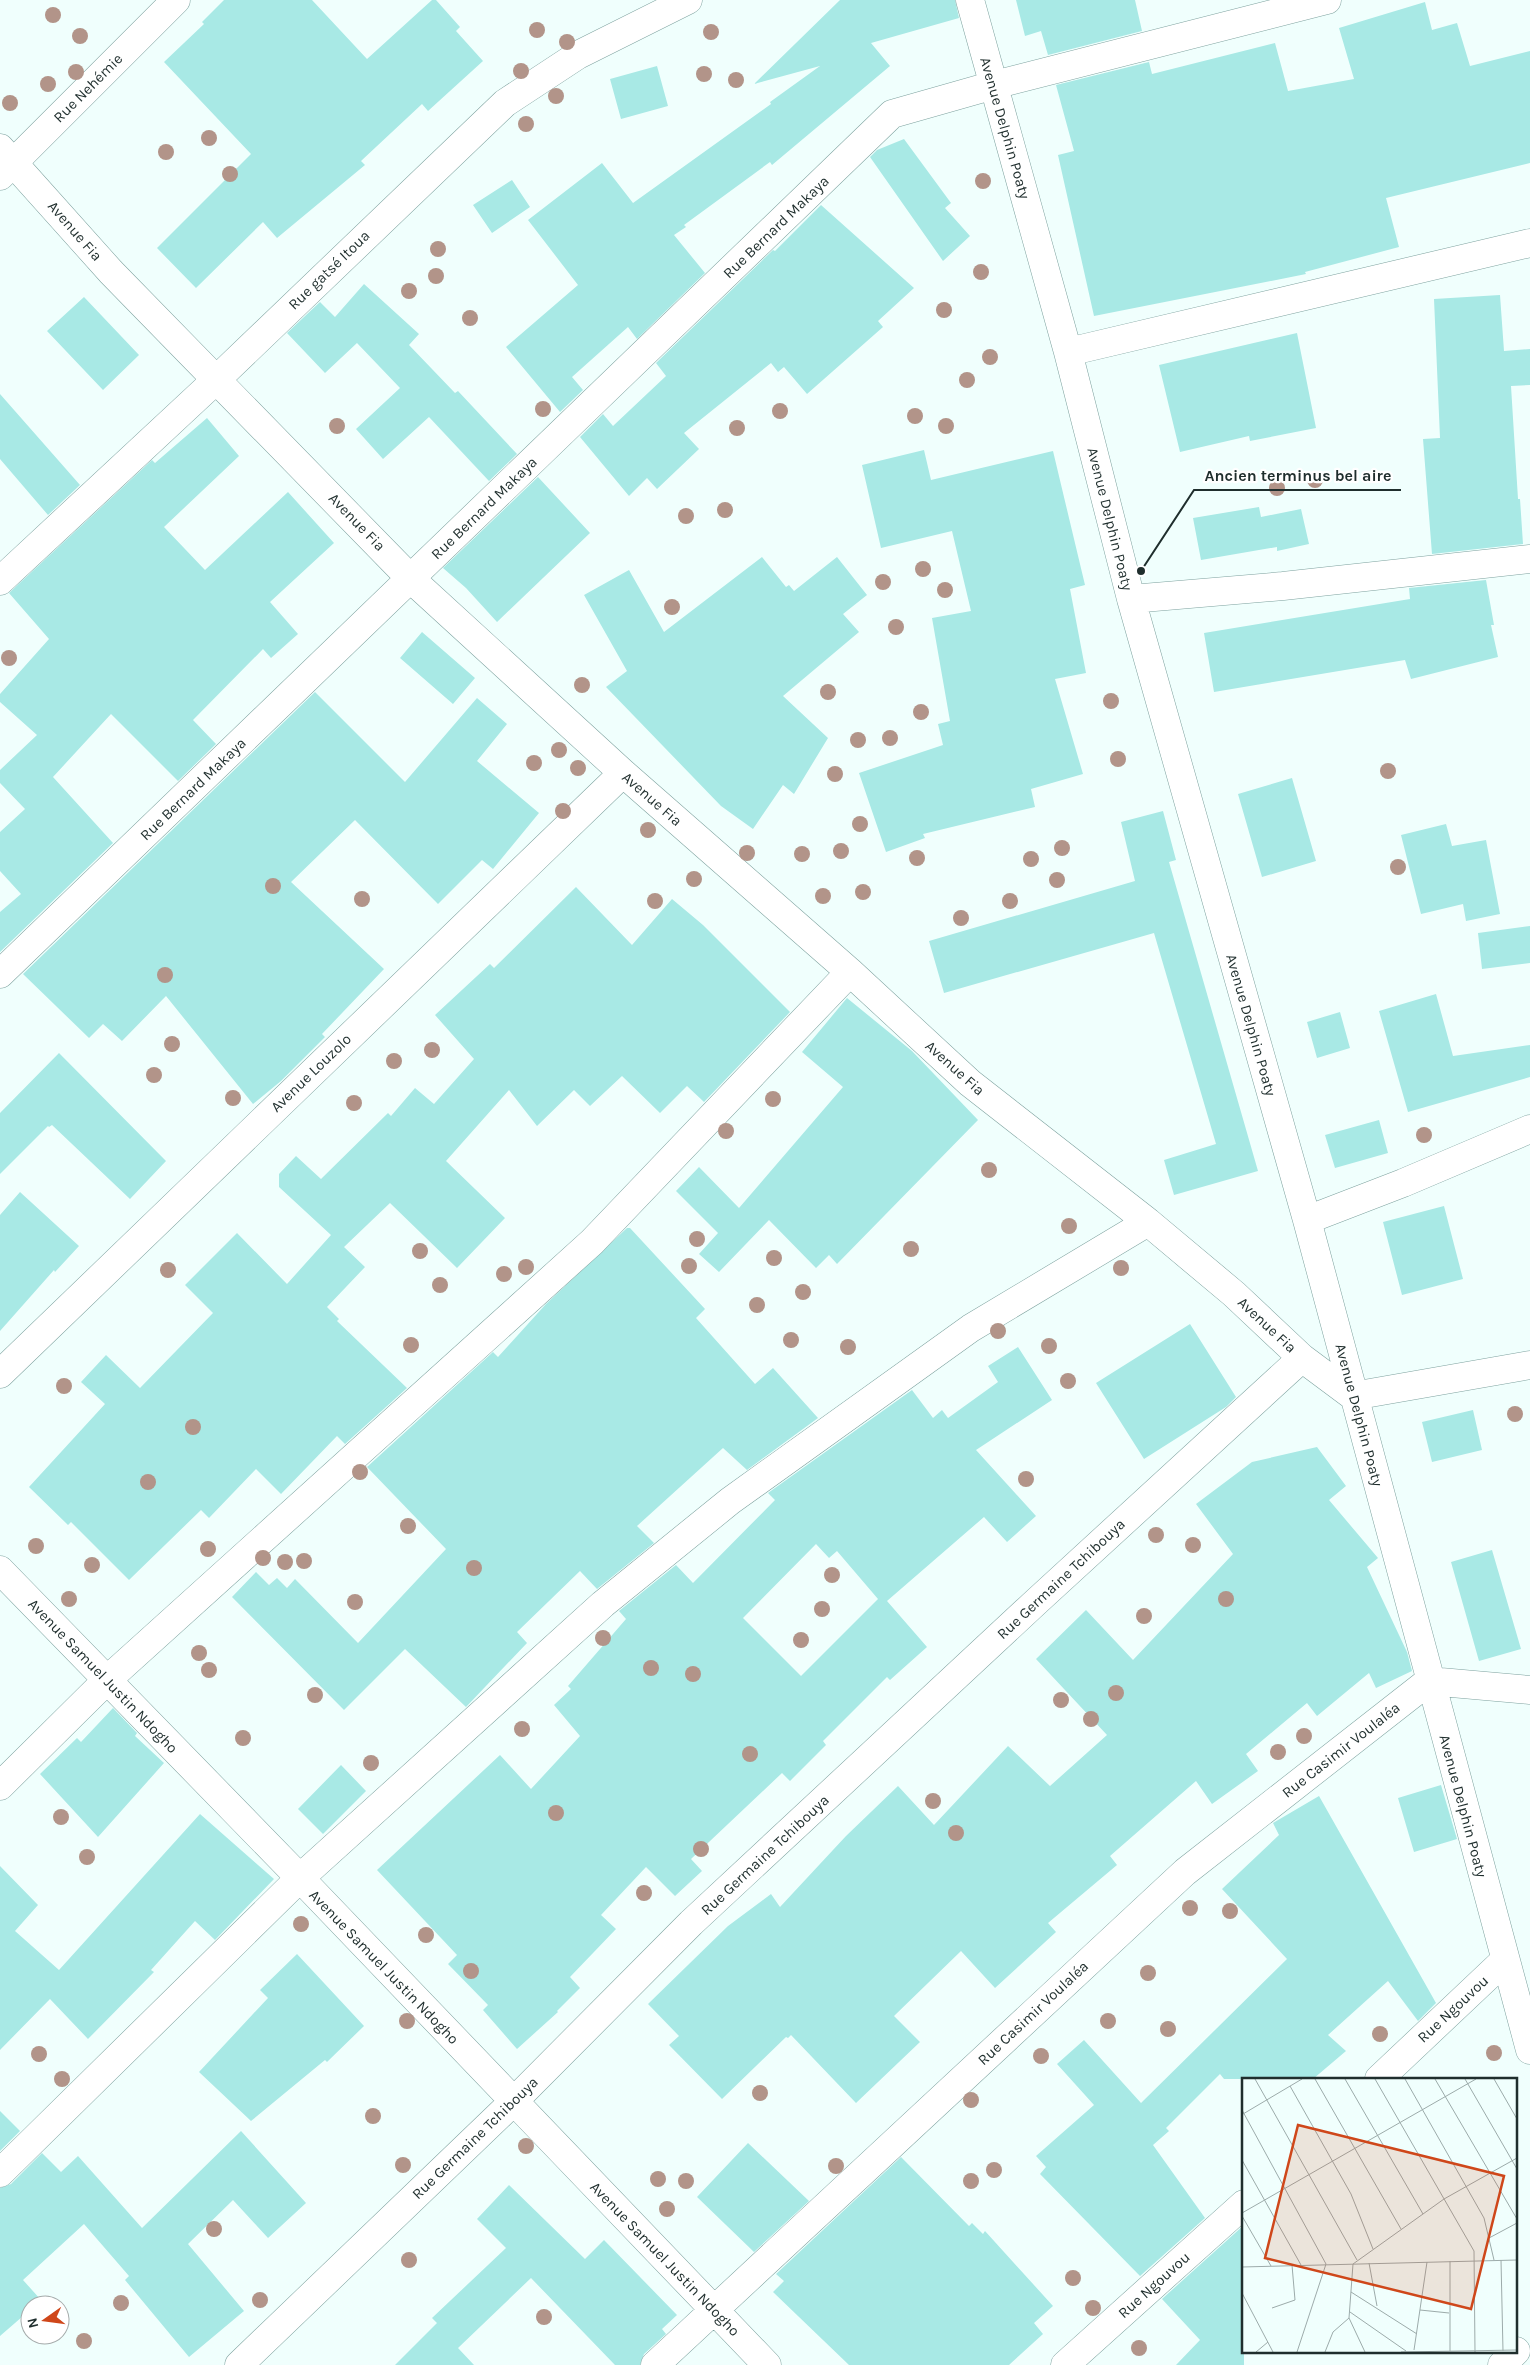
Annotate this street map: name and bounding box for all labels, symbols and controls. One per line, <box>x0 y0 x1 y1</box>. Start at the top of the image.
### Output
street label: Rue Nehémie <box>50 50 126 126</box>
street label: Avenue Delphin Poaty <box>976 55 1034 201</box>
street label: Rue Bernard Makaya <box>719 172 833 282</box>
street label: Avenue Fia <box>44 197 106 265</box>
street label: Rue gatsé Itoua <box>284 227 374 313</box>
street label: Avenue Delphin Poaty <box>1083 445 1137 593</box>
street label: Rue Bernard Makaya <box>427 453 541 563</box>
callout: Ancien terminus bel aire <box>1194 459 1401 490</box>
text: Ancien terminus bel aire <box>1205 466 1391 485</box>
street label: Avenue Fia <box>325 489 389 555</box>
street label: Rue Bernard Makaya <box>136 734 250 844</box>
street label: Avenue Fia <box>618 768 686 830</box>
street label: Avenue Delphin Poaty <box>1222 952 1280 1098</box>
street label: Avenue Louzolo <box>267 1030 355 1116</box>
street label: Avenue Fia <box>922 1037 988 1099</box>
street label: Avenue Fia <box>1234 1293 1300 1357</box>
street label: Avenue Delphin Poaty <box>1331 1342 1387 1488</box>
street label: Rue Germaine Tchibouya <box>993 1515 1129 1643</box>
street label: Avenue Samuel Justin Ndogho <box>24 1595 182 1757</box>
street label: Rue Casimir Voulaléa <box>1278 1698 1404 1802</box>
street label: Avenue Delphin Poaty <box>1435 1733 1491 1879</box>
street label: Rue Germaine Tchibouya <box>697 1791 833 1919</box>
street label: Avenue Samuel Justin Ndogho <box>305 1886 463 2048</box>
street label: Rue Casimir Voulaléa <box>974 1957 1092 2069</box>
street label: Rue Ngouvou <box>1414 1972 1492 2046</box>
street label: Rue Germaine Tchibouya <box>408 2073 542 2203</box>
inset map <box>1242 2078 1518 2352</box>
street label: Avenue Samuel Justin Ndogho <box>586 2178 744 2340</box>
street label: Rue Ngouvou <box>1114 2248 1194 2322</box>
north arrow <box>20 2295 70 2345</box>
text: N <box>23 2316 42 2330</box>

